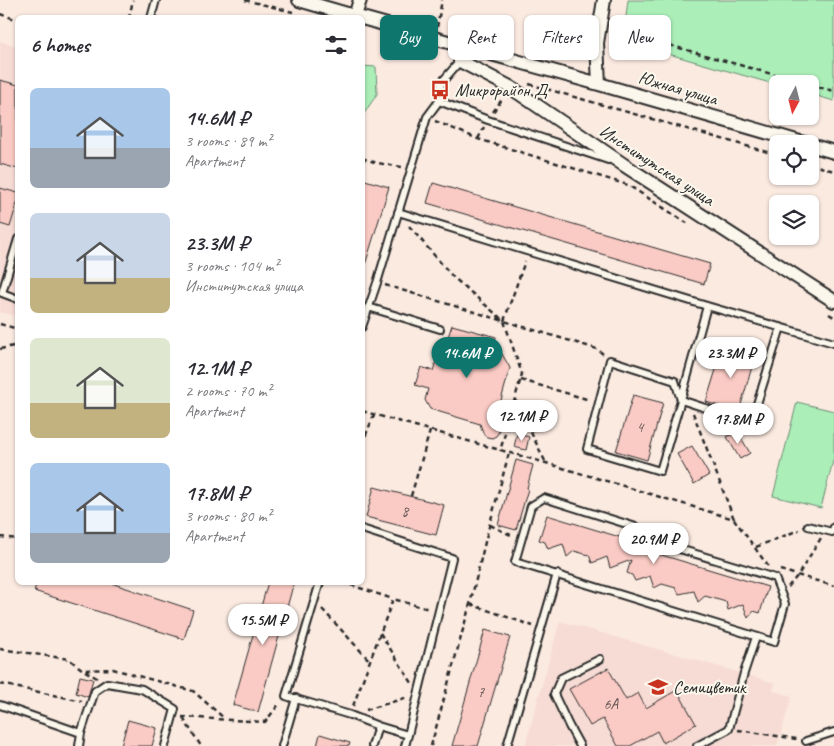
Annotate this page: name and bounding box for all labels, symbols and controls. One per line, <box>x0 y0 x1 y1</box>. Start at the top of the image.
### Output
chip: Buy <box>380 15 438 60</box>
chip: Rent <box>448 15 514 60</box>
chip: Filters <box>524 15 599 60</box>
chip: New <box>609 15 671 60</box>
icon: filters <box>322 31 350 59</box>
text: 6 homes <box>30 32 90 58</box>
street label: Южная улица <box>636 66 722 110</box>
north arrow <box>769 75 819 125</box>
map controls <box>769 75 819 245</box>
bus stop icon: Микрорайон Д <box>429 79 451 101</box>
place label: Микрорайон Д <box>455 79 549 101</box>
text: 14.6M ₽ <box>185 105 249 131</box>
icon: home <box>70 108 130 168</box>
street label: Институтская улица <box>595 120 720 211</box>
text: 3 rooms · 89 m² <box>185 131 271 151</box>
button: locate <box>769 135 819 185</box>
text: Apartment <box>185 151 244 171</box>
button: layers <box>769 195 819 245</box>
text: 23.3M ₽ <box>185 230 249 256</box>
icon: home <box>70 233 130 293</box>
text: 3 rooms · 104 m² <box>185 256 279 276</box>
text: Институтская улица <box>185 276 303 296</box>
pin: 14.6M ₽ <box>421 336 513 379</box>
pin: 23.3M ₽ <box>685 336 777 379</box>
text: 14.6M ₽ <box>443 343 491 363</box>
text: 23.3M ₽ <box>707 343 755 363</box>
text: 12.1M ₽ <box>185 355 249 381</box>
icon: home <box>70 358 130 418</box>
text: 2 rooms · 70 m² <box>185 381 271 401</box>
pin: 12.1M ₽ <box>476 400 568 442</box>
text: Apartment <box>185 401 244 421</box>
pin: 17.8M ₽ <box>692 402 784 445</box>
text: 12.1M ₽ <box>498 406 546 426</box>
text: 17.8M ₽ <box>714 409 762 429</box>
house number: 4 <box>637 418 645 437</box>
text: 17.8M ₽ <box>185 480 249 506</box>
icon: home <box>70 483 130 543</box>
house number: 8 <box>402 502 410 521</box>
text: 3 rooms · 80 m² <box>185 506 271 526</box>
pin: 20.9M ₽ <box>608 522 700 565</box>
text: Apartment <box>185 526 244 546</box>
text: 20.9M ₽ <box>630 529 678 549</box>
pin: 15.5M ₽ <box>217 604 309 646</box>
text: 15.5M ₽ <box>239 610 287 630</box>
school or university icon: Семицветик <box>647 676 669 698</box>
place label: Семицветик <box>673 676 747 698</box>
house number: 7 <box>478 683 486 702</box>
house number: 6А <box>604 695 620 714</box>

